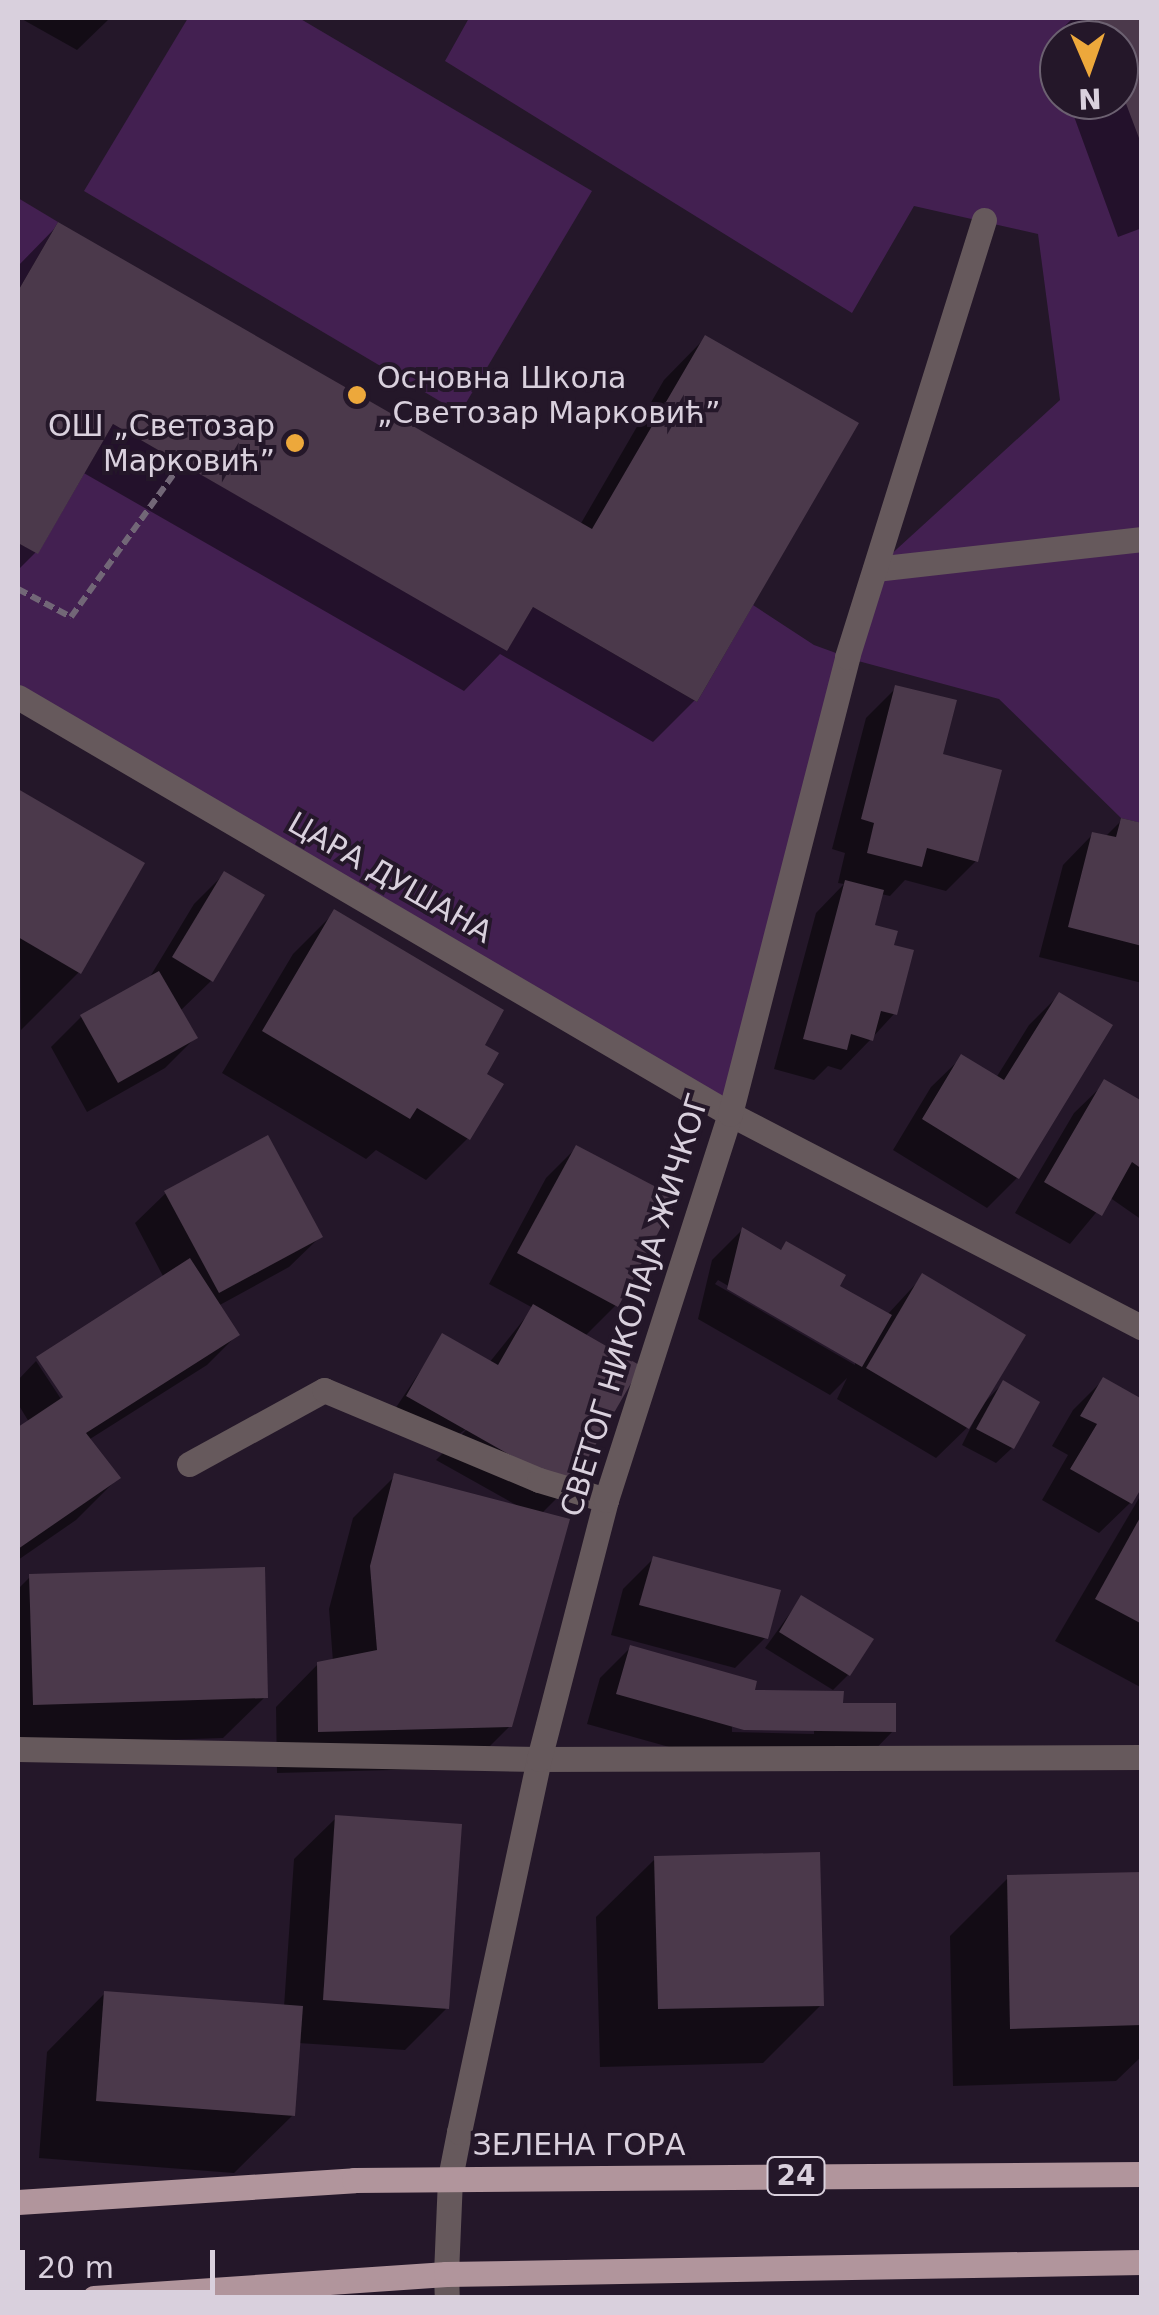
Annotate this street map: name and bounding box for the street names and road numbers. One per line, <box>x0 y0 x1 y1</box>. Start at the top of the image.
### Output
street label: ЦАРА ДУШАНА <box>282 805 498 951</box>
street label: СВЕТОГ НИКОЛАЈА ЖИЧКОГ <box>553 1089 717 1521</box>
street label: ЗЕЛЕНА ГОРА <box>473 2127 685 2163</box>
road number: 24 <box>766 2153 826 2199</box>

